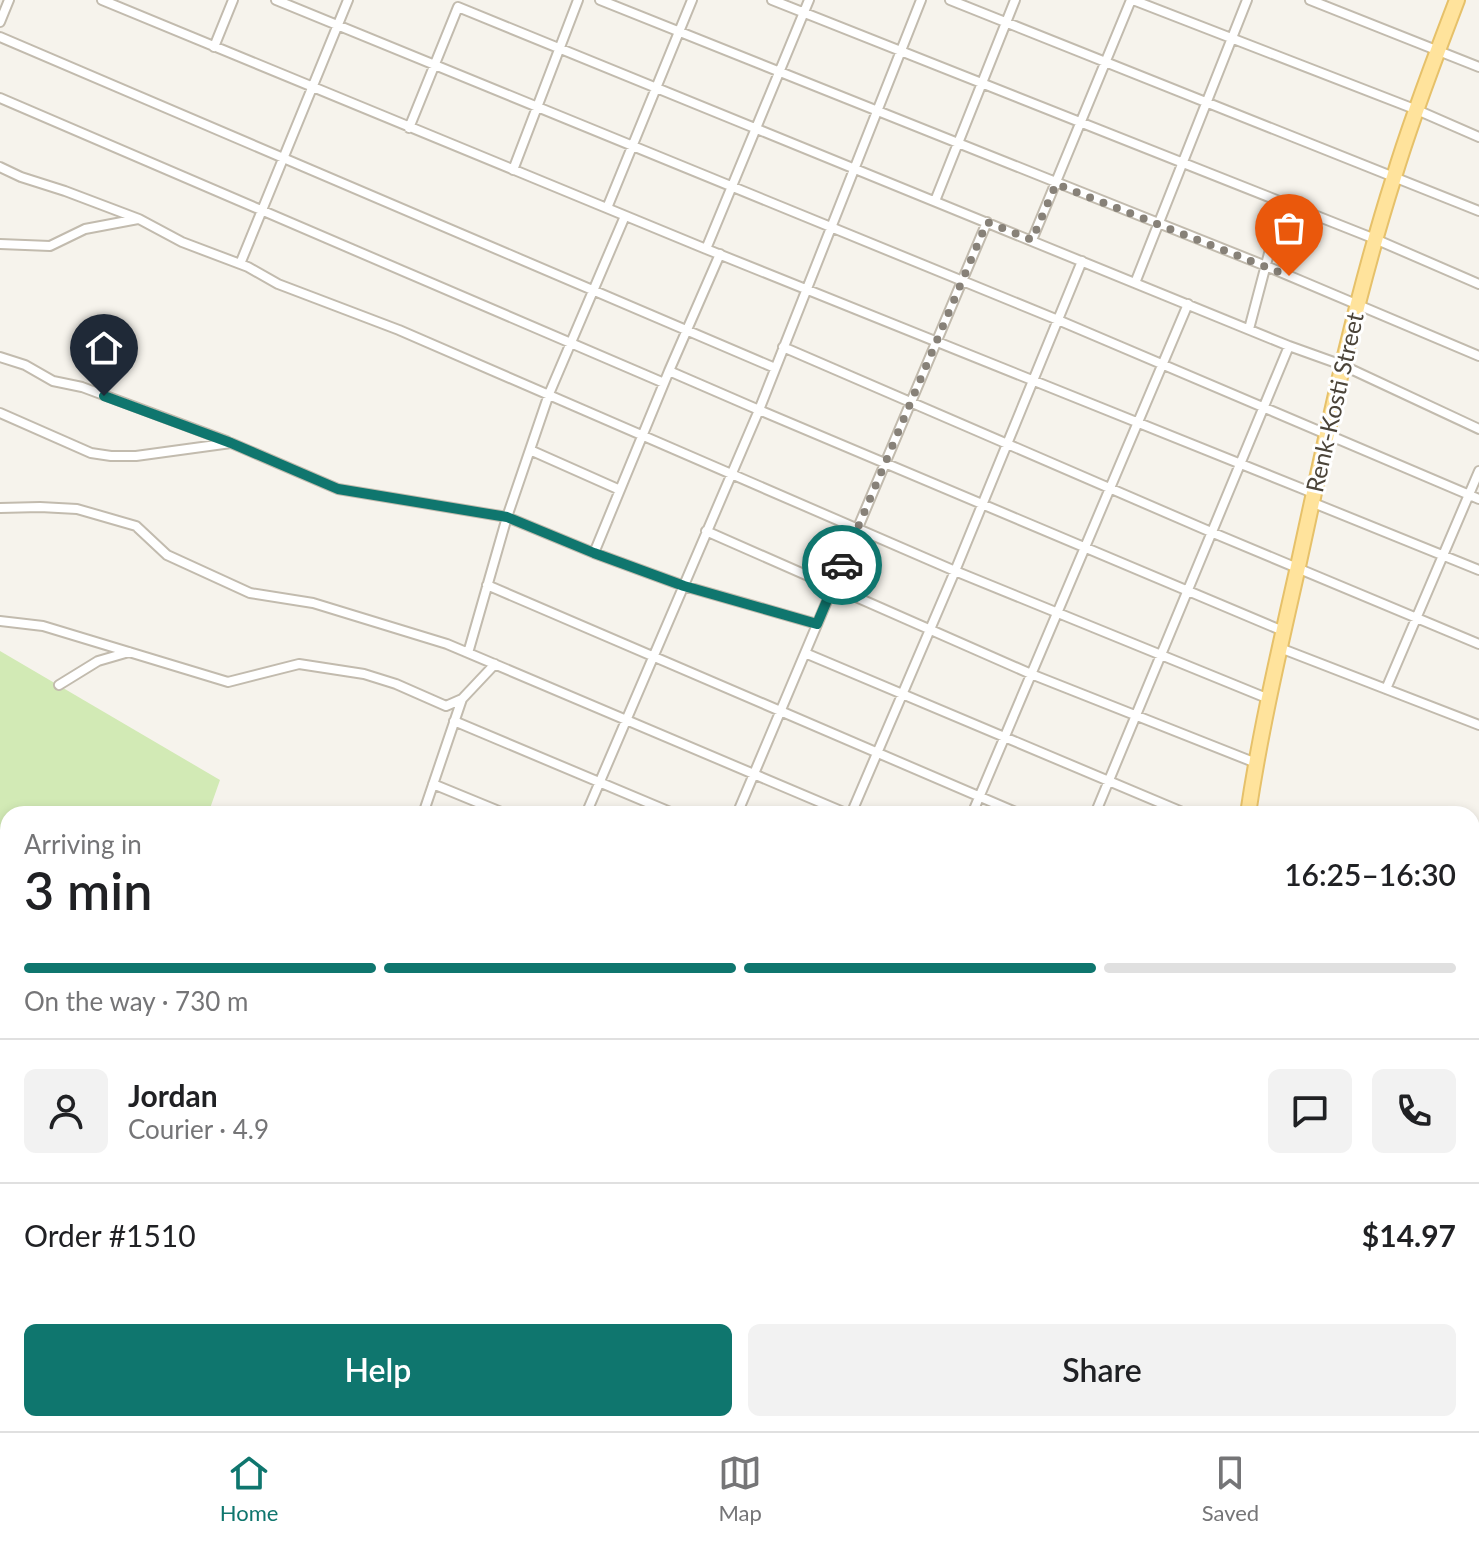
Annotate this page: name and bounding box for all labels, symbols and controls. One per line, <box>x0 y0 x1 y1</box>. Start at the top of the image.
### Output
pin <box>1255 194 1323 276</box>
icon: bag <box>1267 206 1311 250</box>
street label: Renk-Kosti Street <box>1299 309 1369 495</box>
pin <box>70 314 138 396</box>
icon: home <box>82 326 126 370</box>
courier <box>802 525 882 605</box>
icon: car <box>820 543 864 587</box>
text: Arriving in <box>24 828 142 860</box>
text: 16:25–16:30 <box>1284 856 1456 892</box>
text: 3 min <box>24 859 152 921</box>
text: On the way · 730 m <box>24 985 248 1017</box>
button: person <box>24 1069 108 1153</box>
button: chat <box>1268 1069 1352 1153</box>
button: phone <box>1372 1069 1456 1153</box>
text: Jordan <box>128 1077 218 1113</box>
text: Courier · 4.9 <box>128 1113 269 1145</box>
text: Order #1510 <box>24 1217 196 1253</box>
text: $14.97 <box>1362 1217 1456 1253</box>
button: Help <box>24 1324 732 1416</box>
button: Share <box>748 1324 1456 1416</box>
tab: Home <box>220 1451 278 1526</box>
tab: Map <box>718 1451 762 1526</box>
tab: Saved <box>1202 1451 1259 1526</box>

